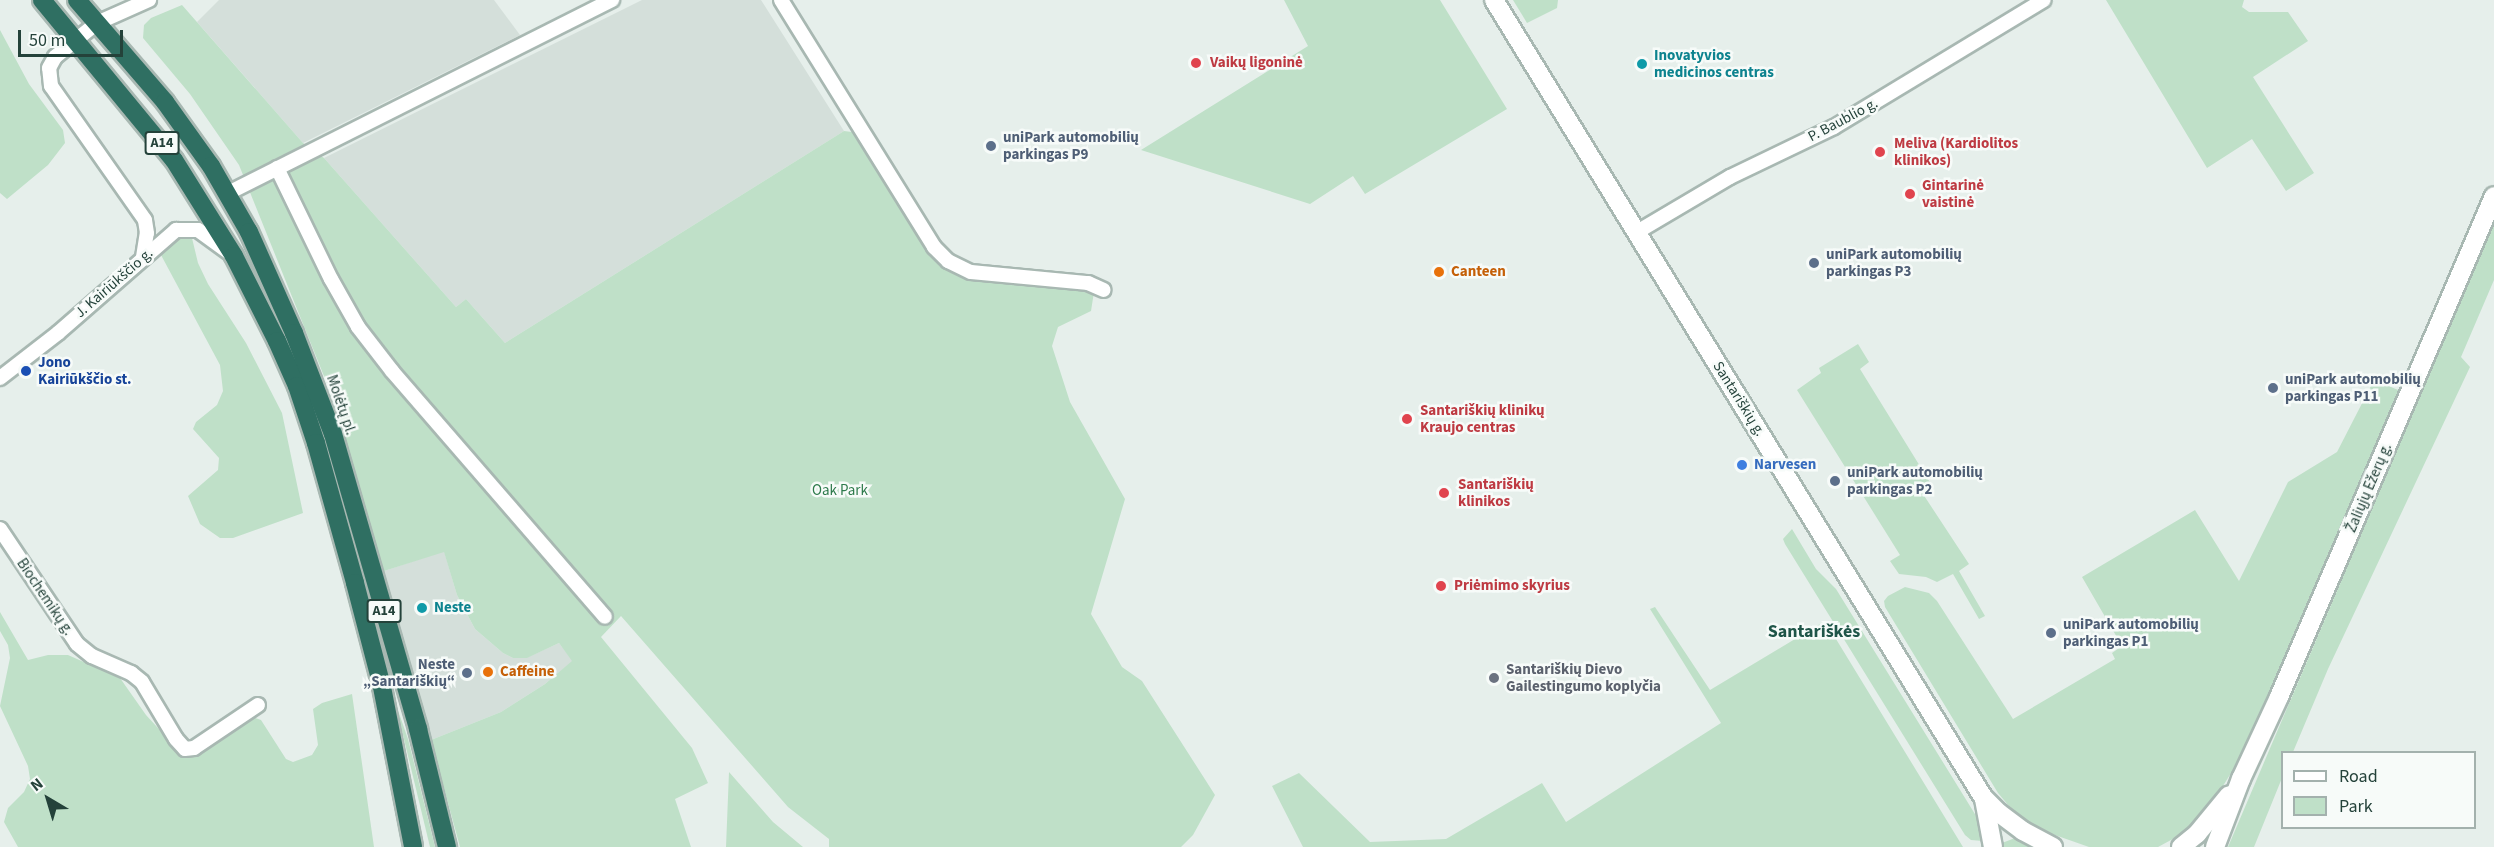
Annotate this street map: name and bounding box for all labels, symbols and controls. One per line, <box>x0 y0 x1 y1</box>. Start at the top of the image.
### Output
scale bar <box>21 18 126 56</box>
text: 50 m <box>29 28 65 53</box>
place label: Inovatyvios medicinos centras <box>1654 46 1774 81</box>
marker: Vaikų ligoninė <box>1187 54 1205 72</box>
place label: Vaikų ligoninė <box>1210 54 1303 72</box>
marker: Inovatyvios medicinos centras <box>1635 57 1649 71</box>
street label: P. Baublio g. <box>1805 94 1881 146</box>
place label: uniPark automobilių parkingas P9 <box>1003 128 1139 163</box>
road number: A14 <box>144 132 180 154</box>
place label: Meliva (Kardiolitos klinikos) <box>1894 134 2018 169</box>
marker: uniPark automobilių parkingas P9 <box>984 139 998 153</box>
marker: Meliva (Kardiolitos klinikos) <box>1871 143 1889 161</box>
place label: Gintarinė vaistinė <box>1922 176 1984 211</box>
marker: Gintarinė vaistinė <box>1903 187 1917 201</box>
street label: J. Kairiūkščio g. <box>71 244 157 322</box>
place label: uniPark automobilių parkingas P3 <box>1826 245 1962 280</box>
marker: uniPark automobilių parkingas P3 <box>1807 256 1821 270</box>
place label: Canteen <box>1451 263 1506 281</box>
marker: Canteen <box>1432 265 1446 279</box>
place label: Jono Kairiūkščio st. <box>38 353 132 388</box>
street label: Santariškių g. <box>1709 358 1769 440</box>
marker: Jono Kairiūkščio st. <box>19 364 33 378</box>
place label: uniPark automobilių parkingas P11 <box>2285 370 2421 405</box>
street label: Molėtų pl. <box>322 373 360 437</box>
marker: uniPark automobilių parkingas P11 <box>2266 381 2280 395</box>
place label: Santariškių klinikų Kraujo centras <box>1420 401 1545 436</box>
marker: Santariškių klinikų Kraujo centras <box>1398 410 1416 428</box>
street label: Žaliųjų Ežerų g. <box>2342 441 2396 535</box>
place label: Narvesen <box>1754 456 1816 474</box>
marker: Narvesen <box>1735 458 1749 472</box>
place label: uniPark automobilių parkingas P2 <box>1847 463 1983 498</box>
marker: uniPark automobilių parkingas P2 <box>1828 474 1842 488</box>
place label: Santariškių klinikos <box>1458 475 1534 510</box>
park label: Oak Park <box>812 482 868 500</box>
marker: Santariškių klinikos <box>1435 484 1453 502</box>
street label: Biochemikų g. <box>13 555 77 639</box>
marker: Priėmimo skyrius <box>1432 577 1450 595</box>
place label: Priėmimo skyrius <box>1454 577 1570 595</box>
place label: Neste <box>434 599 471 617</box>
road number: A14 <box>366 600 402 622</box>
marker: Neste <box>415 601 429 615</box>
place label: uniPark automobilių parkingas P1 <box>2063 615 2199 650</box>
district label: Santariškės <box>1768 621 1860 643</box>
marker: uniPark automobilių parkingas P1 <box>2044 626 2058 640</box>
place label: Neste „Santariškių“ <box>363 655 455 690</box>
place label: Santariškių Dievo Gailestingumo koplyčia <box>1506 660 1661 695</box>
place label: Caffeine <box>500 663 555 681</box>
marker: Caffeine <box>481 665 495 679</box>
marker: Neste „Santariškių“ <box>460 666 474 680</box>
marker: Santariškių Dievo Gailestingumo koplyčia <box>1487 671 1501 685</box>
legend <box>2281 751 2476 829</box>
text: Road <box>2339 764 2378 789</box>
north arrow <box>18 769 78 829</box>
text: N <box>26 773 48 797</box>
text: Park <box>2339 794 2373 819</box>

